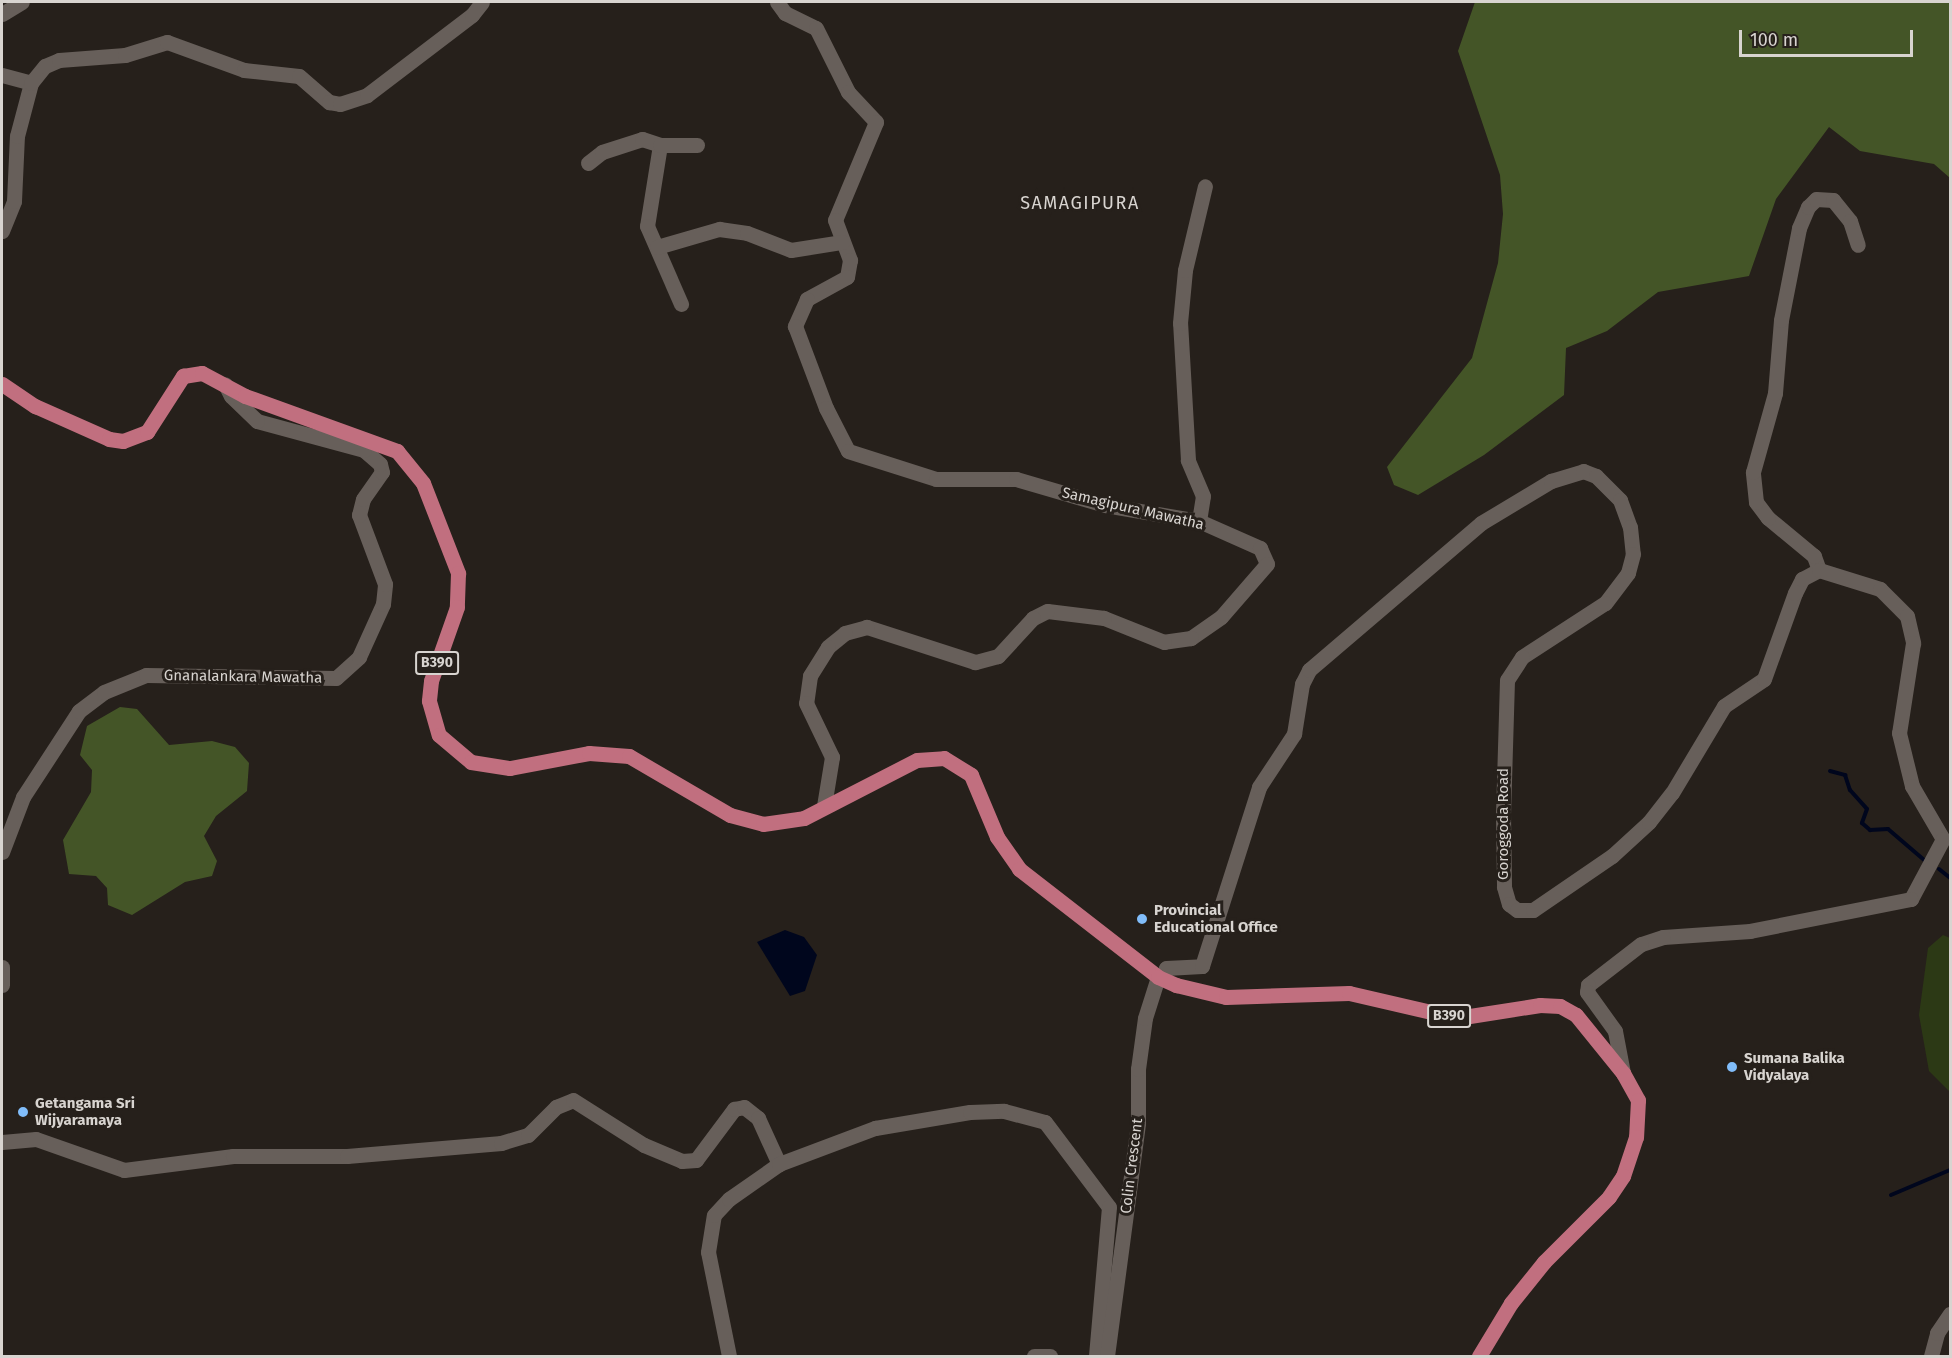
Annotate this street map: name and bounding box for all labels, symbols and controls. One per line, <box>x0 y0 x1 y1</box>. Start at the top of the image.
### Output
scale bar <box>1742 18 1916 56</box>
text: 100 m <box>1750 29 1798 51</box>
district label: SAMAGIPURA <box>1020 192 1140 214</box>
street label: Samagipura Mawatha <box>1060 484 1206 534</box>
road number: B390 <box>414 652 460 674</box>
street label: Gnanalankara Mawatha <box>164 667 322 687</box>
street label: Goroggoda Road <box>1495 768 1513 880</box>
place label: Provincial Educational Office <box>1154 901 1278 936</box>
marker: Provincial Educational Office <box>1135 912 1149 926</box>
road number: B390 <box>1426 1005 1472 1027</box>
place label: Sumana Balika Vidyalaya <box>1744 1049 1845 1084</box>
marker: Sumana Balika Vidyalaya <box>1725 1060 1739 1074</box>
place label: Getangama Sri Wijyaramaya <box>35 1094 135 1129</box>
marker: Getangama Sri Wijyaramaya <box>16 1105 30 1119</box>
street label: Colin Crescent <box>1117 1117 1147 1215</box>

